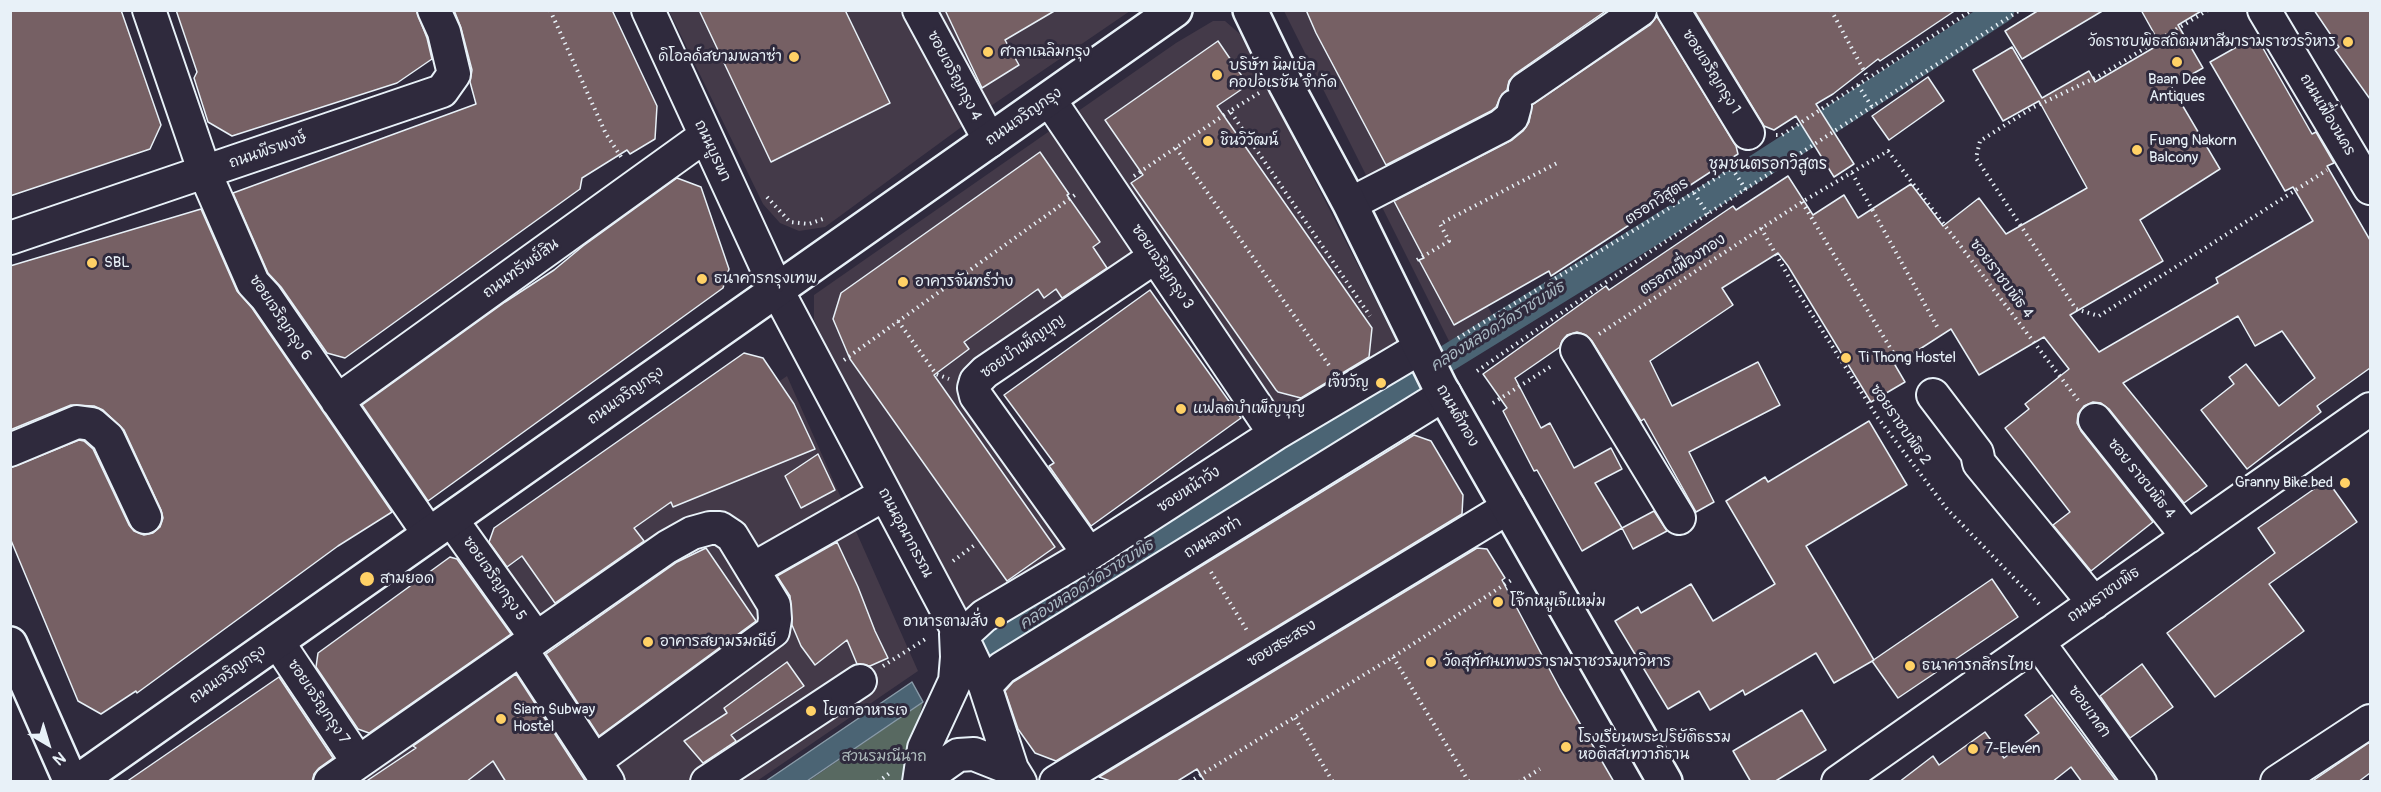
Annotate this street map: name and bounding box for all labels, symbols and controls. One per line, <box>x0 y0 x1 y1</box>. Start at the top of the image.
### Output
street label: ซอยเจริญกรุง 1 <box>1678 26 1744 118</box>
street label: ซอยเจริญกรุง 4 <box>923 28 985 124</box>
place label: วัดราชบพิธสถิตมหาสีมารามราชวรวิหาร <box>2088 33 2336 51</box>
marker: วัดราชบพิธสถิตมหาสีมารามราชวรวิหาร <box>2341 35 2355 49</box>
place label: ศาลาเฉลิมกรุง <box>1000 43 1090 61</box>
marker: ศาลาเฉลิมกรุง <box>981 45 995 59</box>
place label: ดิโอลด์สยามพลาซ่า <box>658 48 782 66</box>
marker: ดิโอลด์สยามพลาซ่า <box>787 50 801 64</box>
marker: Baan Dee Antiques <box>2170 55 2184 69</box>
place label: บริษัท นิมเบิล คอปอเรชัน จำกัด <box>1229 57 1337 92</box>
marker: บริษัท นิมเบิล คอปอเรชัน จำกัด <box>1210 68 1224 82</box>
place label: Baan Dee Antiques <box>2148 71 2206 106</box>
street label: ถนนเฟื่องนคร <box>2296 71 2358 159</box>
street label: ถนนเจริญกรุง <box>982 84 1066 150</box>
street label: ถนนบูรพา <box>690 117 734 185</box>
street label: ถนนพีรพงษ์ <box>227 129 309 173</box>
place label: ชินวิวัฒน์ <box>1220 132 1278 150</box>
place label: Fuang Nakorn Balcony <box>2149 132 2237 167</box>
marker: ชินวิวัฒน์ <box>1201 134 1215 148</box>
marker: Fuang Nakorn Balcony <box>2130 143 2144 157</box>
district label: ชุมชนตรอกวิสูตร <box>1709 155 1827 175</box>
street label: ตรอกวิสูตร <box>1622 175 1692 229</box>
street label: ซอยเจริญกรุง 3 <box>1127 221 1197 313</box>
street label: ตรอกเฟื่องทอง <box>1637 231 1729 299</box>
street label: ถนนทรัพย์สิน <box>480 236 562 302</box>
street label: ซอยราชบพิธ 4 <box>1965 236 2037 322</box>
place label: SBL <box>104 254 130 272</box>
marker: SBL <box>85 256 99 270</box>
place label: ธนาคารกรุงเทพ <box>714 270 817 288</box>
street label: ซอยเจริญกรุง 6 <box>245 272 315 364</box>
marker: ธนาคารกรุงเทพ <box>695 272 709 286</box>
place label: อาคารจันทร์ว่าง <box>915 273 1013 291</box>
marker: อาคารจันทร์ว่าง <box>896 275 910 289</box>
water label: คลองหลอดวัดราชบพิธ <box>1427 278 1569 376</box>
street label: ซอยบำเพ็ญบุญ <box>977 311 1069 383</box>
place label: Ti Thong Hostel <box>1858 349 1956 367</box>
marker: Ti Thong Hostel <box>1839 351 1853 365</box>
street label: ถนนเจริญกรุง <box>584 363 668 429</box>
place label: เจ๊ขวัญ <box>1327 374 1369 392</box>
marker: เจ๊ขวัญ <box>1374 376 1388 390</box>
street label: ซอยราชบพิธ 2 <box>1866 381 1934 469</box>
street label: ถนนตีทอง <box>1432 382 1482 450</box>
place label: แฟลตบำเพ็ญบุญ <box>1193 400 1305 418</box>
marker: แฟลตบำเพ็ญบุญ <box>1174 402 1188 416</box>
street label: ซอย ราชบพิธ 4 <box>2103 435 2179 523</box>
street label: ซอยหน้าวัง <box>1154 463 1224 517</box>
place label: Granny Bike.bed <box>2235 474 2333 492</box>
marker: Granny Bike.bed <box>2338 476 2352 490</box>
street label: ถนนอุณากรรณ <box>874 485 936 581</box>
street label: ถนนลงท่า <box>1181 513 1245 563</box>
street label: ซอยเจริญกรุง 5 <box>458 534 530 624</box>
water label: คลองหลอดวัดราชบพิธ <box>1016 536 1158 634</box>
street label: ถนนราชบพิธ <box>2064 564 2144 626</box>
marker: สามยอด <box>358 570 376 588</box>
place label: สามยอด <box>380 570 434 588</box>
place label: โจ๊กหมูเจ๊แหม่ม <box>1510 593 1606 611</box>
marker: โจ๊กหมูเจ๊แหม่ม <box>1491 595 1505 609</box>
place label: อาหารตามสั่ง <box>903 613 988 631</box>
marker: อาหารตามสั่ง <box>993 615 1007 629</box>
street label: ซอยสระสรง <box>1244 616 1320 672</box>
place label: อาคารสยามรมณีย์ <box>660 633 776 651</box>
marker: อาคารสยามรมณีย์ <box>641 635 655 649</box>
street label: ถนนเจริญกรุง <box>186 642 270 708</box>
place label: วัดสุทัศนเทพวรารามราชวรมหาวิหาร <box>1443 653 1671 671</box>
marker: วัดสุทัศนเทพวรารามราชวรมหาวิหาร <box>1424 655 1438 669</box>
street label: ซอยเจริญกรุง 7 <box>283 656 353 748</box>
place label: ธนาคารกสิกรไทย <box>1922 657 2034 675</box>
marker: ธนาคารกสิกรไทย <box>1903 659 1917 673</box>
street label: ซอยเทศา <box>2064 682 2114 742</box>
place label: Siam Subway Hostel <box>513 701 595 736</box>
place label: โยตาอาหารเจ <box>823 702 908 720</box>
marker: โยตาอาหารเจ <box>804 704 818 718</box>
marker: Siam Subway Hostel <box>494 712 508 726</box>
north arrow <box>18 714 78 774</box>
place label: โรงเรียนพระปริยัติธรรม หอติสสเทวาภิธาน <box>1578 729 1731 764</box>
marker: โรงเรียนพระปริยัติธรรม หอติสสเทวาภิธาน <box>1559 740 1573 754</box>
place label: 7-Eleven <box>1985 740 2040 758</box>
marker: 7-Eleven <box>1966 742 1980 756</box>
text: N <box>49 747 70 769</box>
park label: สวนรมณีนาถ <box>841 748 927 766</box>

